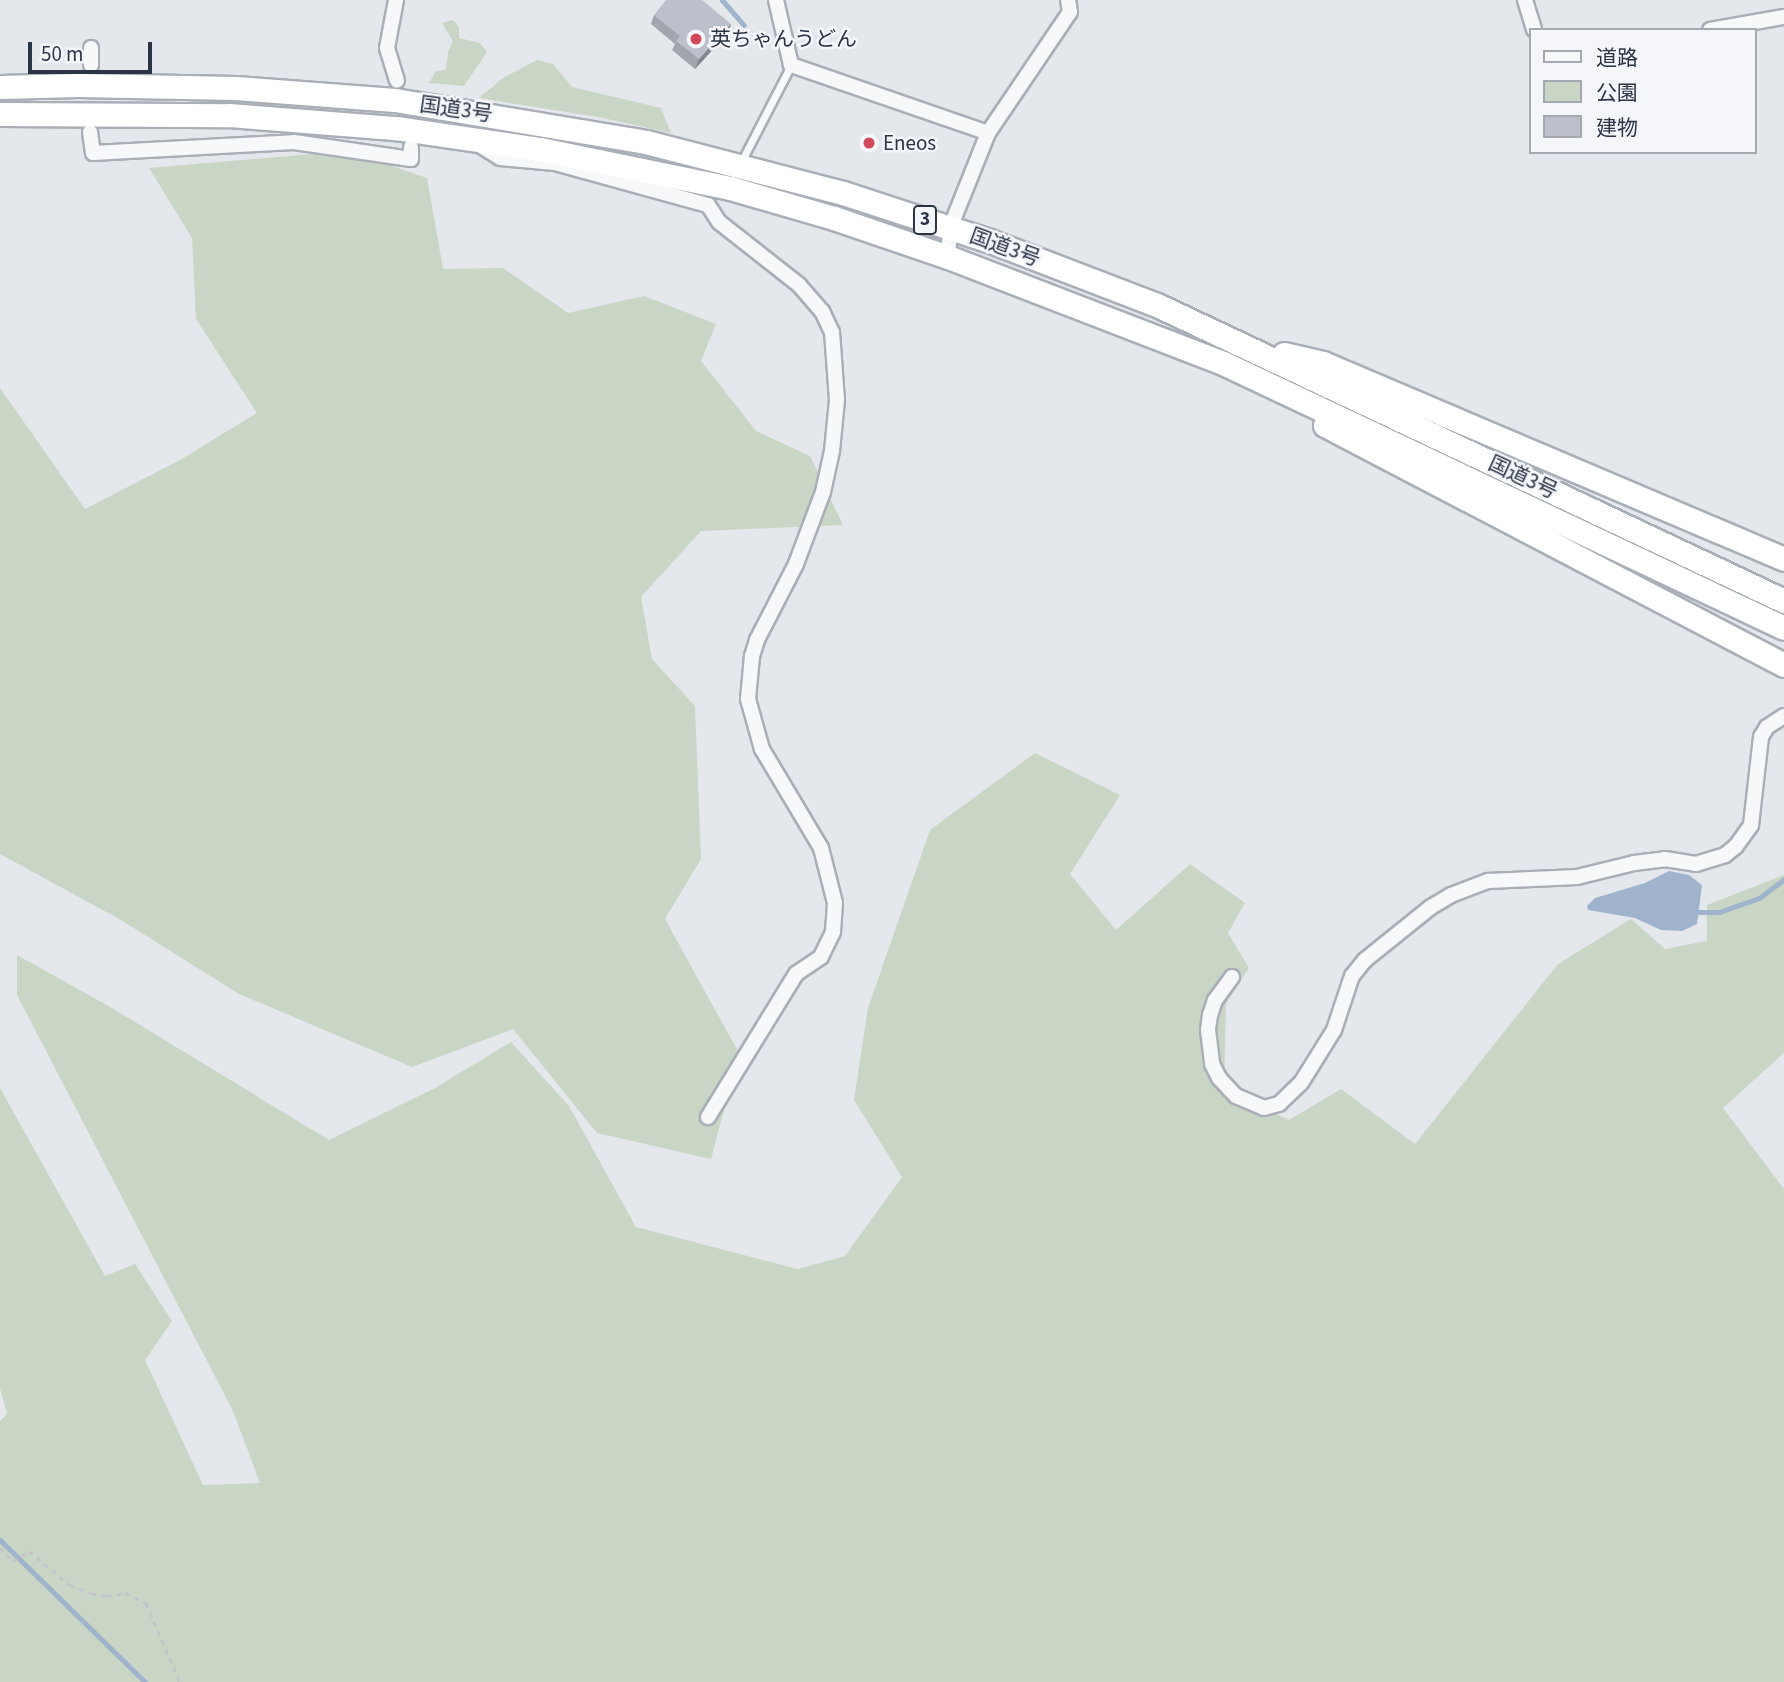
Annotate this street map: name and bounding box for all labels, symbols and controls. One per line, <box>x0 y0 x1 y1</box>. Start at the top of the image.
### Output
place label: 英ちゃんうどん <box>710 26 857 52</box>
scale bar <box>32 28 156 72</box>
legend <box>1528 28 1756 154</box>
marker: 英ちゃんうどん <box>688 31 704 47</box>
text: 50 m <box>41 39 83 69</box>
text: 道路 <box>1596 43 1638 73</box>
text: 公園 <box>1596 78 1638 108</box>
street label: 国道3号 <box>418 91 494 127</box>
text: 建物 <box>1596 113 1638 143</box>
place label: Eneos <box>883 130 936 156</box>
marker: Eneos <box>861 135 877 151</box>
road number: 3 <box>913 204 937 235</box>
street label: 国道3号 <box>966 223 1044 271</box>
street label: 国道3号 <box>1484 450 1562 504</box>

